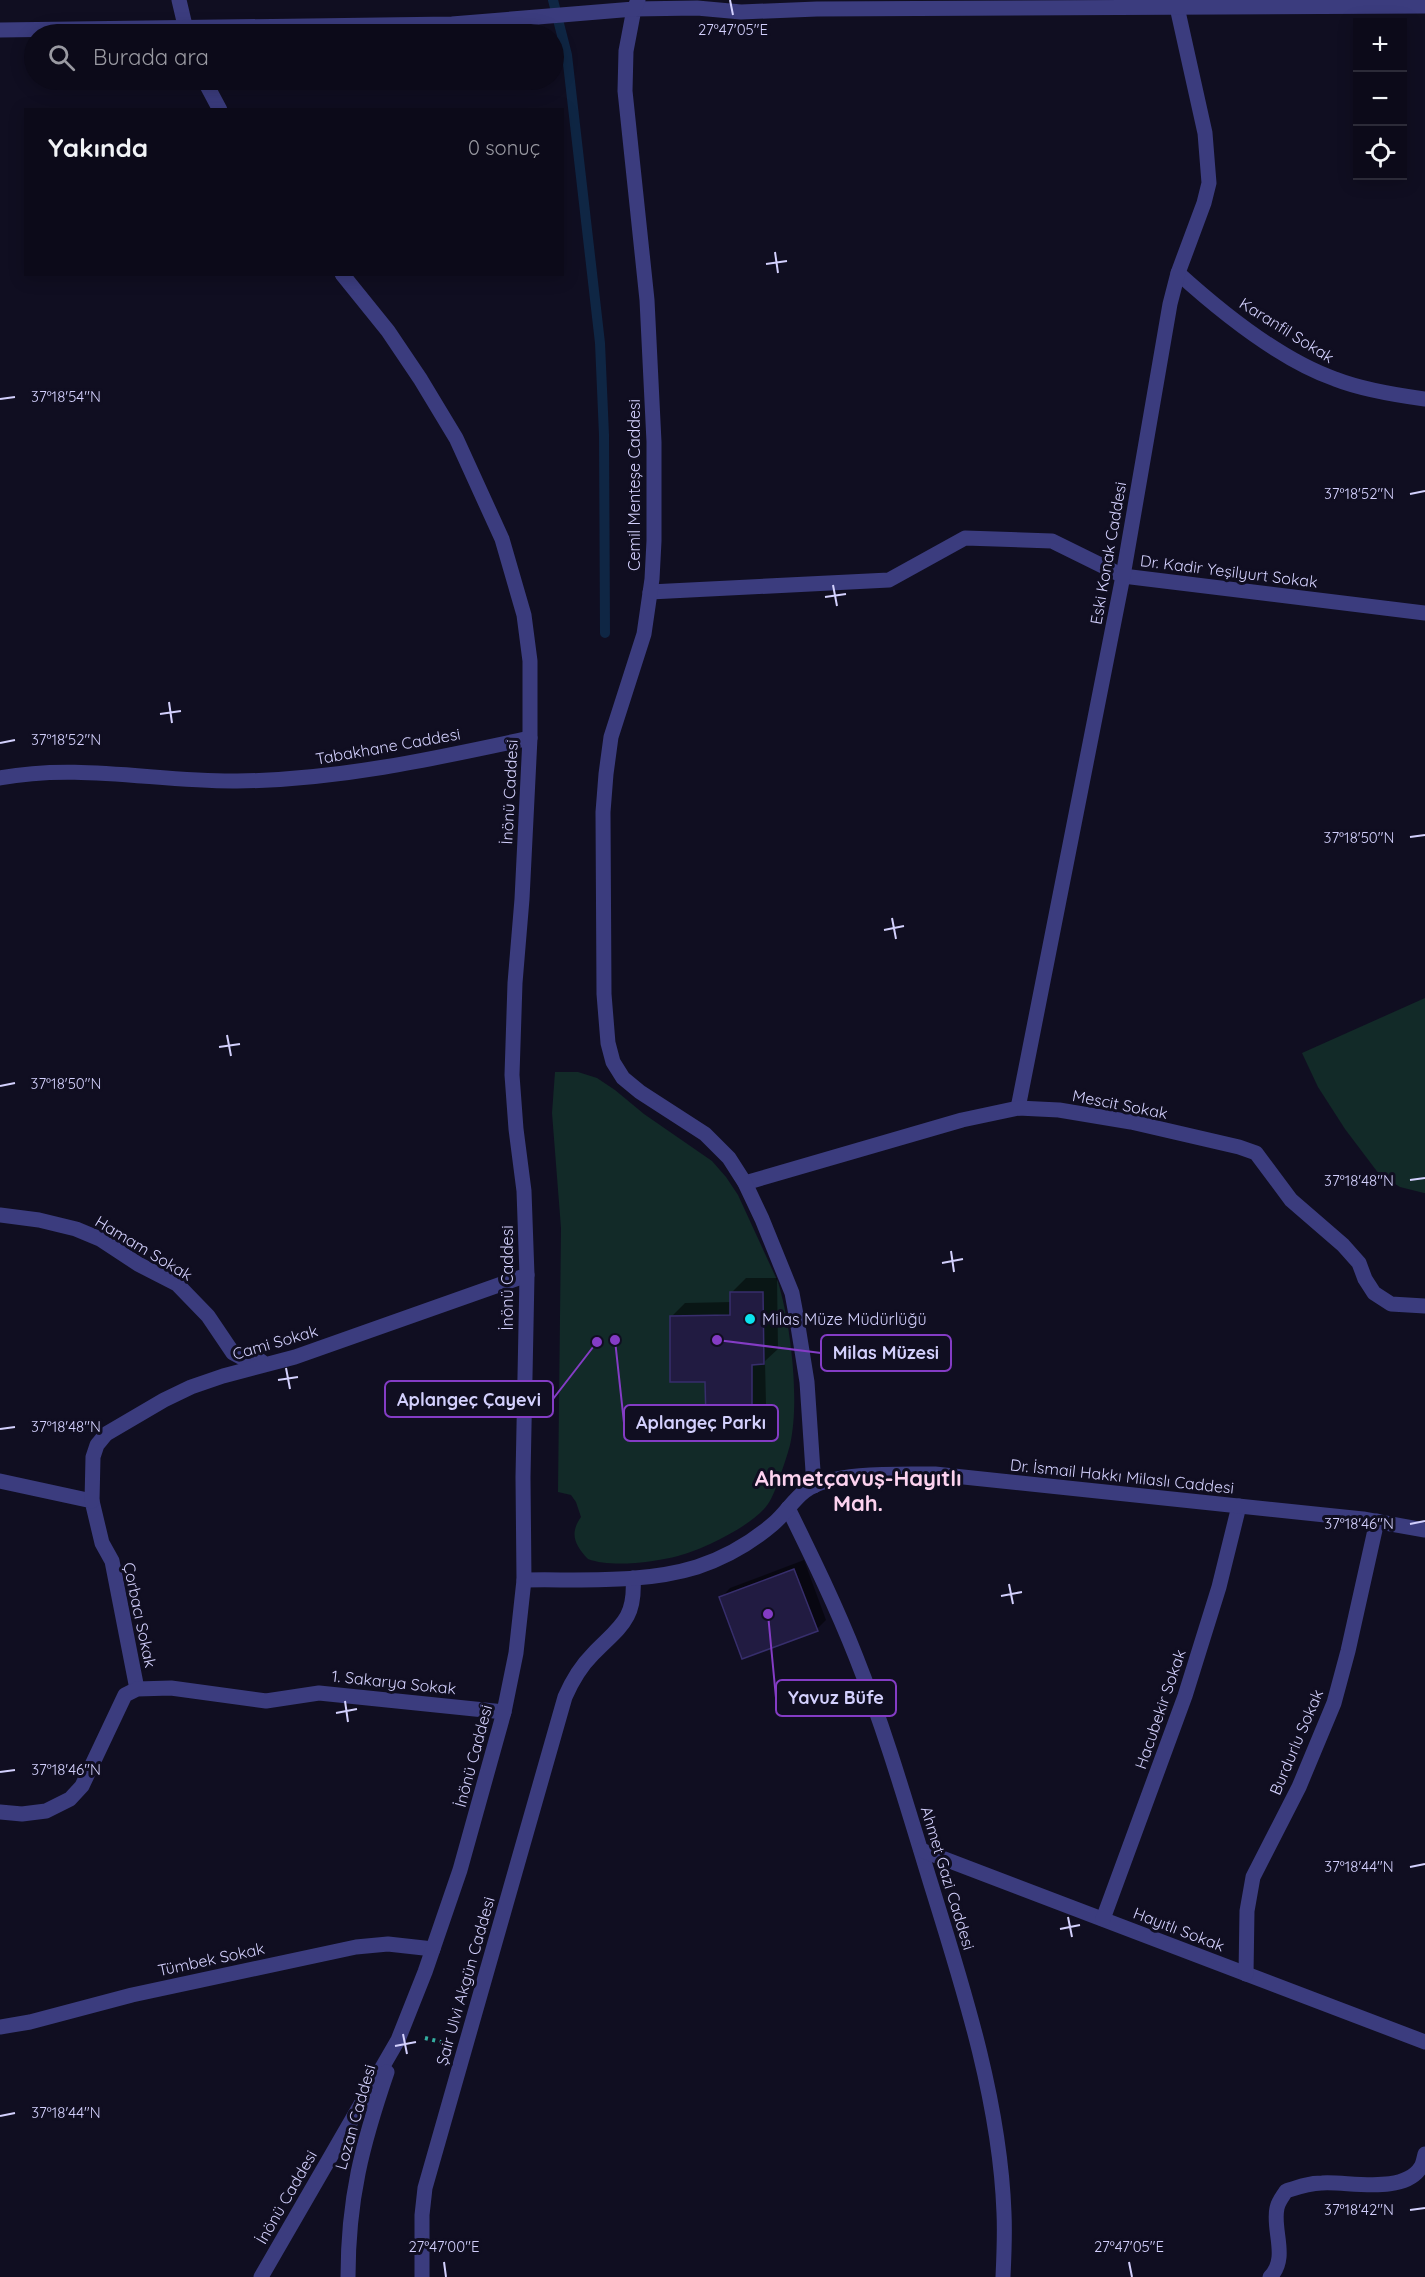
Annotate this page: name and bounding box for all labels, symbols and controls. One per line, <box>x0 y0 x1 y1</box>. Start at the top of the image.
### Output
map controls <box>1353 18 1407 180</box>
button: + <box>1353 18 1407 72</box>
text: 27°47'05"E <box>698 20 768 39</box>
search box <box>24 24 564 90</box>
icon: search <box>45 41 78 74</box>
text: Burada ara <box>93 43 209 71</box>
button: − <box>1353 72 1407 126</box>
button: locate <box>1353 126 1407 180</box>
text: Yakında <box>48 131 148 164</box>
text: 0 sonuç <box>468 135 540 160</box>
street label: Karanfil Sokak <box>1236 293 1338 367</box>
text: 37°18'54"N <box>31 387 101 406</box>
street label: Cemil Menteşe Caddesi <box>624 399 644 571</box>
street label: Eski Konak Caddesi <box>1086 480 1130 626</box>
text: 37°18'52"N <box>1324 484 1394 503</box>
street label: Dr. Kadir Yeşilyurt Sokak <box>1139 550 1319 592</box>
street label: Tabakhane Caddesi <box>314 723 462 769</box>
text: 37°18'52"N <box>31 730 101 749</box>
street label: İnönü Caddesi <box>496 739 522 845</box>
text: 37°18'50"N <box>1324 828 1394 847</box>
text: 37°18'50"N <box>31 1074 101 1093</box>
street label: Mescit Sokak <box>1071 1085 1169 1123</box>
text: 37°18'48"N <box>1324 1171 1394 1190</box>
street label: Hamam Sokak <box>92 1211 196 1285</box>
street label: İnönü Caddesi <box>497 1225 517 1331</box>
place label: Milas Müze Müdürlüğü <box>762 1309 927 1329</box>
marker: Milas Müze Müdürlüğü <box>743 1312 757 1326</box>
street label: Cami Sokak <box>230 1320 320 1364</box>
callout: Milas Müzesi <box>821 1335 951 1371</box>
text: Milas Müzesi <box>833 1341 939 1364</box>
callout: Aplangeç Çayevi <box>385 1381 553 1417</box>
text: Aplangeç Çayevi <box>397 1388 541 1411</box>
callout: Aplangeç Parkı <box>624 1405 778 1441</box>
text: Aplangeç Parkı <box>636 1411 766 1434</box>
text: 37°18'48"N <box>31 1417 101 1436</box>
street label: Dr. İsmail Hakkı Milaslı Caddesi <box>1009 1454 1235 1498</box>
district label: Ahmetçavuş-Hayıtlı Mah. <box>755 1464 961 1517</box>
text: 37°18'46"N <box>1324 1514 1394 1533</box>
street label: Çorbacı Sokak <box>119 1561 161 1669</box>
street label: Hacubekir Sokak <box>1130 1647 1190 1771</box>
street label: 1. Sakarya Sokak <box>331 1666 457 1698</box>
callout: Yavuz Büfe <box>776 1680 896 1716</box>
text: Yavuz Büfe <box>788 1686 884 1709</box>
street label: Burdurlu Sokak <box>1265 1686 1327 1798</box>
street label: İnönü Caddesi <box>450 1703 496 1809</box>
text: 37°18'46"N <box>31 1760 101 1779</box>
street label: Ahmet Gazi Caddesi <box>917 1804 979 1952</box>
text: 37°18'44"N <box>1324 1857 1394 1876</box>
street label: Şair Ulvi Akgün Caddesi <box>431 1894 499 2068</box>
street label: Hayıtlı Sokak <box>1131 1902 1227 1956</box>
street label: Tümbek Sokak <box>156 1938 266 1980</box>
street label: Lozan Caddesi <box>330 2062 380 2172</box>
text: 37°18'44"N <box>31 2103 101 2122</box>
street label: İnönü Caddesi <box>251 2146 321 2248</box>
text: 37°18'42"N <box>1324 2200 1394 2219</box>
text: 27°47'00"E <box>409 2237 479 2256</box>
text: 27°47'05"E <box>1094 2237 1164 2256</box>

